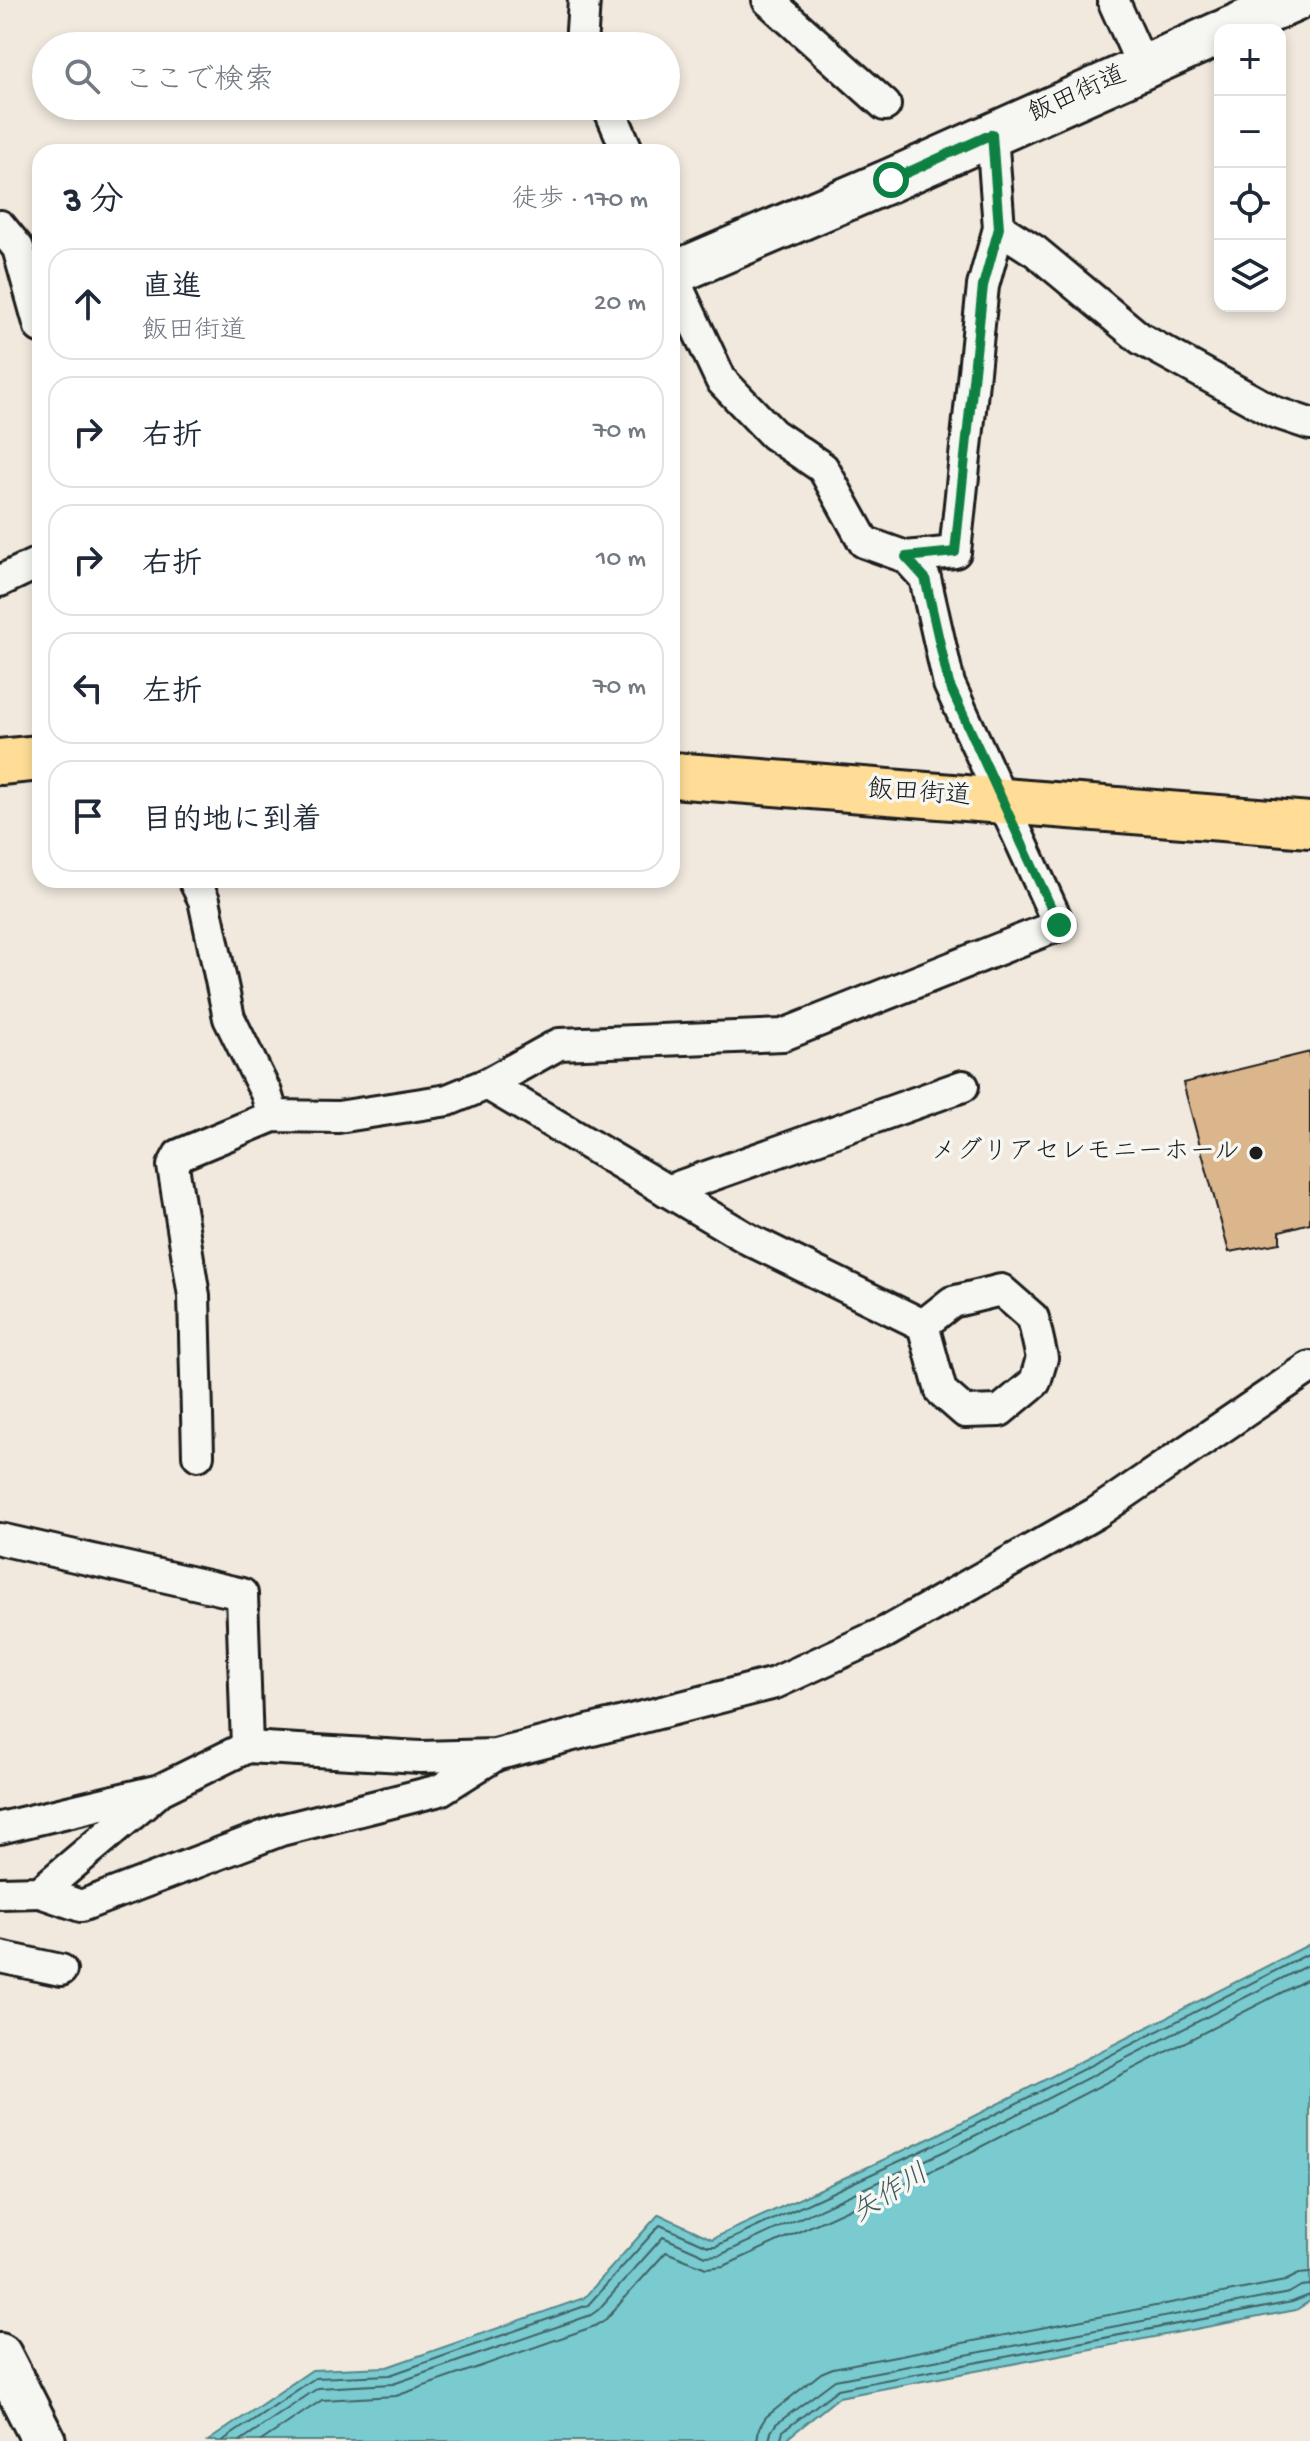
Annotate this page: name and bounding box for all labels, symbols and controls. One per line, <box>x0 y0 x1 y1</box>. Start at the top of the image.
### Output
map controls <box>1214 24 1286 312</box>
button: + <box>1214 24 1286 96</box>
search box <box>32 32 680 120</box>
icon: search <box>60 54 104 98</box>
street label: 飯田街道 <box>1024 60 1132 131</box>
text: ここで検索 <box>124 65 274 100</box>
button: − <box>1214 96 1286 168</box>
route start <box>873 162 909 198</box>
button: locate <box>1214 168 1286 240</box>
text: 3 分 <box>64 183 124 223</box>
text: 徒歩 · 170 m <box>512 186 648 217</box>
button: layers <box>1214 240 1286 312</box>
text: 直進 <box>142 272 202 307</box>
icon: ahead <box>66 282 110 326</box>
text: 20 m <box>594 289 646 320</box>
text: 飯田街道 <box>142 317 246 348</box>
icon: right <box>66 410 110 454</box>
text: 70 m <box>593 417 646 448</box>
text: 右折 <box>142 421 202 456</box>
icon: right <box>66 538 110 582</box>
text: 10 m <box>596 545 646 576</box>
text: 右折 <box>142 549 202 584</box>
icon: left <box>66 666 110 710</box>
text: 70 m <box>593 673 646 704</box>
text: 左折 <box>142 677 202 712</box>
street label: 飯田街道 <box>866 775 972 814</box>
icon: arrive <box>66 794 110 838</box>
text: 目的地に到着 <box>142 805 322 840</box>
route end <box>1041 907 1077 943</box>
place label: メグリアセレモニーホール <box>931 1136 1240 1169</box>
marker: メグリアセレモニーホール <box>1247 1144 1265 1162</box>
water label: 矢作川 <box>846 2158 935 2231</box>

